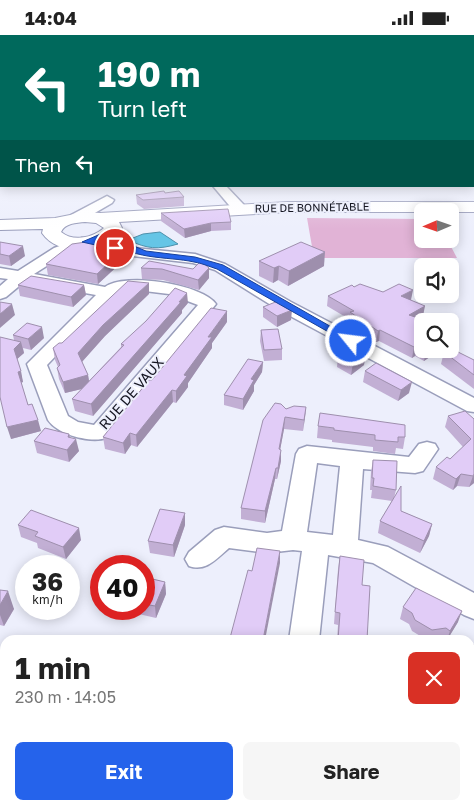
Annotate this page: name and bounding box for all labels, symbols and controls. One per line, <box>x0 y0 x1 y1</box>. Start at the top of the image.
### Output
text: 14:04 <box>25 6 77 29</box>
text: 190 m <box>98 53 200 95</box>
icon: left <box>15 55 80 120</box>
text: Turn left <box>98 95 187 122</box>
icon: left <box>71 150 99 178</box>
text: Then <box>15 153 61 176</box>
street label: RUE DE BONNÉTABLE <box>255 199 370 214</box>
north arrow <box>414 203 459 247</box>
map controls <box>414 203 459 358</box>
pin <box>94 227 136 269</box>
icon: arrive <box>101 234 129 262</box>
button: sound <box>414 258 459 303</box>
button: search <box>414 313 459 358</box>
position arrow <box>324 314 376 366</box>
street label: RUE DE VAUX <box>95 353 167 433</box>
speed limit sign: 40 <box>90 555 155 620</box>
text: 36 <box>32 566 63 597</box>
text: km/h <box>32 592 63 607</box>
text: 1 min <box>15 650 91 686</box>
button: close <box>408 652 460 704</box>
text: 230 m · 14:05 <box>15 687 116 707</box>
button: Exit <box>15 742 233 800</box>
button: Share <box>243 742 460 800</box>

